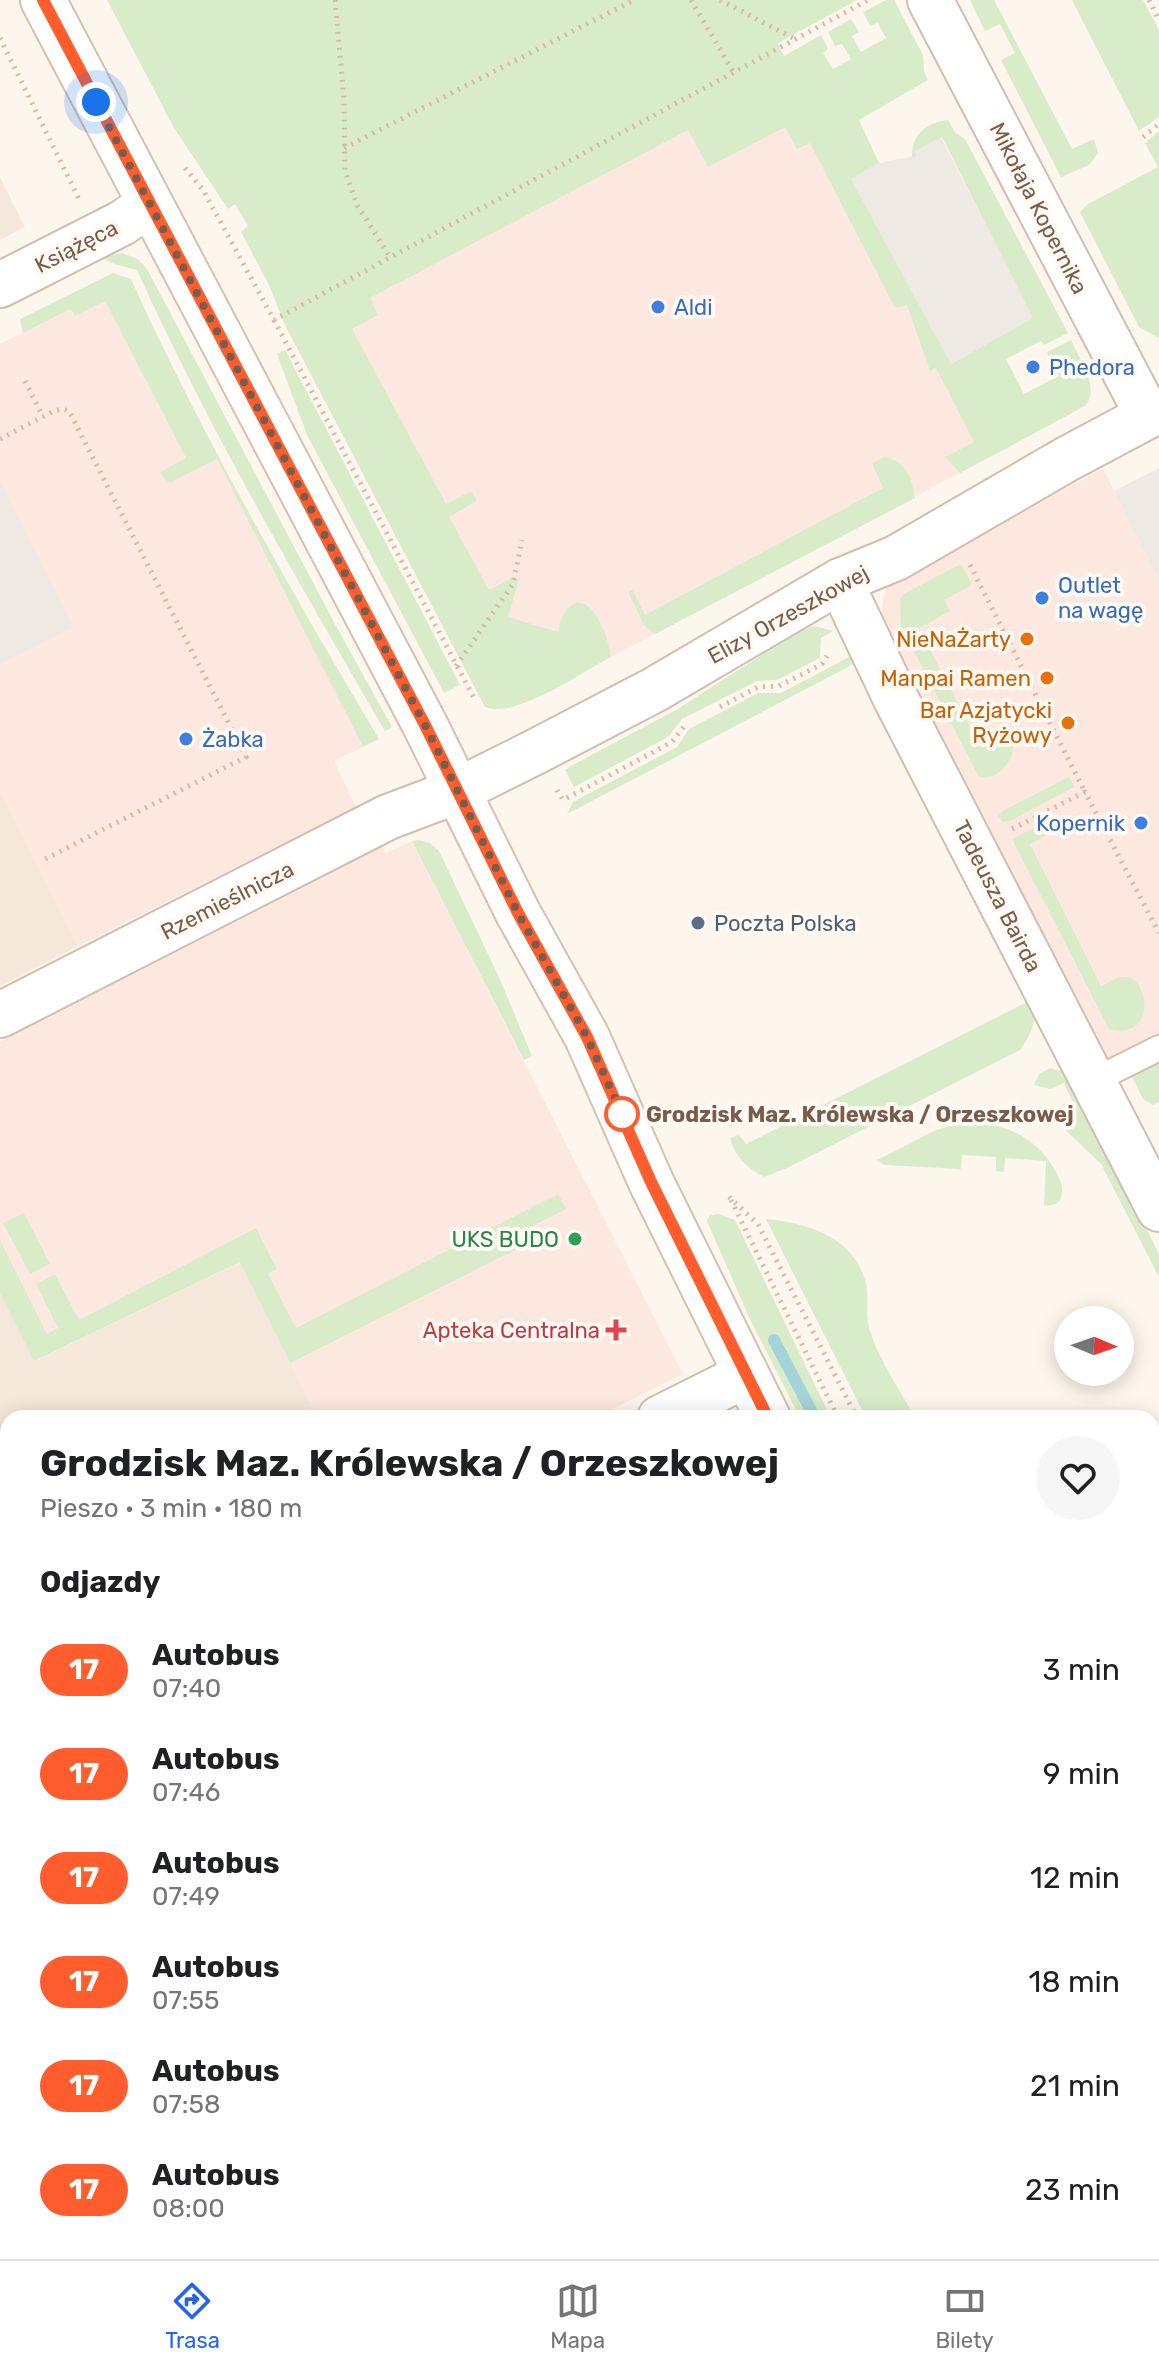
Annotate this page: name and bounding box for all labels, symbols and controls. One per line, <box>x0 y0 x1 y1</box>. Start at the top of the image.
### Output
your location <box>76 82 116 122</box>
street label: Mikołaja Kopernika <box>984 118 1093 298</box>
street label: Książęca <box>30 214 122 279</box>
place label: Aldi <box>674 294 713 321</box>
marker: Aldi <box>649 298 667 316</box>
place label: Phedora <box>1049 354 1135 381</box>
marker: Phedora <box>1024 358 1042 376</box>
street label: Elizy Orzeszkowej <box>703 559 873 670</box>
place label: Outlet na wagę <box>1058 572 1143 624</box>
marker: Outlet na wagę <box>1033 589 1051 607</box>
place label: NieNaŻarty <box>896 626 1011 653</box>
marker: NieNaŻarty <box>1018 630 1036 648</box>
place label: Manpai Ramen <box>880 665 1031 692</box>
marker: Manpai Ramen <box>1038 669 1056 687</box>
place label: Bar Azjatycki Ryżowy <box>920 697 1052 749</box>
marker: Bar Azjatycki Ryżowy <box>1059 714 1077 732</box>
place label: Żabka <box>202 726 264 753</box>
marker: Żabka <box>177 730 195 748</box>
place label: Kopernik <box>1036 810 1126 837</box>
marker: Kopernik <box>1132 814 1150 832</box>
street label: Tadeusza Bairda <box>948 816 1047 977</box>
street label: Rzemieślnicza <box>156 855 298 946</box>
place label: Poczta Polska <box>714 910 857 937</box>
marker: Poczta Polska <box>689 914 707 932</box>
marker: Grodzisk Maz. Królewska / Orzeszkowej <box>605 1097 639 1131</box>
place label: Grodzisk Maz. Królewska / Orzeszkowej <box>646 1101 1074 1128</box>
place label: UKS BUDO <box>451 1226 559 1253</box>
marker: UKS BUDO <box>566 1230 584 1248</box>
north arrow <box>1054 1306 1134 1386</box>
map controls <box>1054 1306 1134 1386</box>
place label: Apteka Centralna <box>423 1317 600 1344</box>
marker: Apteka Centralna <box>607 1321 625 1339</box>
button: heart <box>1036 1436 1120 1520</box>
text: Grodzisk Maz. Królewska / Orzeszkowej <box>40 1440 779 1486</box>
text: Pieszo · 3 min · 180 m <box>40 1493 302 1524</box>
text: Odjazdy <box>40 1564 160 1600</box>
text: Autobus <box>152 1637 280 1673</box>
text: 3 min <box>1043 1652 1120 1688</box>
text: 17 <box>69 1653 99 1686</box>
text: 07:40 <box>152 1673 221 1704</box>
text: Autobus <box>152 1741 280 1777</box>
text: 9 min <box>1043 1756 1120 1792</box>
text: 17 <box>69 1757 99 1790</box>
text: 07:46 <box>152 1777 220 1808</box>
text: Autobus <box>152 1845 280 1881</box>
text: 12 min <box>1030 1860 1120 1896</box>
text: 17 <box>69 1861 99 1894</box>
text: 07:49 <box>152 1881 220 1912</box>
text: Autobus <box>152 1949 280 1985</box>
text: 18 min <box>1029 1964 1120 2000</box>
text: 17 <box>69 1965 99 1998</box>
text: 07:55 <box>152 1985 219 2016</box>
text: Autobus <box>152 2053 280 2089</box>
text: 21 min <box>1030 2068 1120 2104</box>
text: 17 <box>69 2069 99 2102</box>
text: 07:58 <box>152 2089 220 2120</box>
text: Autobus <box>152 2157 280 2193</box>
text: 23 min <box>1025 2172 1120 2208</box>
text: 17 <box>69 2173 99 2206</box>
text: 08:00 <box>152 2193 225 2224</box>
tab: Trasa <box>165 2279 220 2354</box>
tab: Mapa <box>550 2279 605 2354</box>
tab: Bilety <box>935 2279 994 2354</box>

